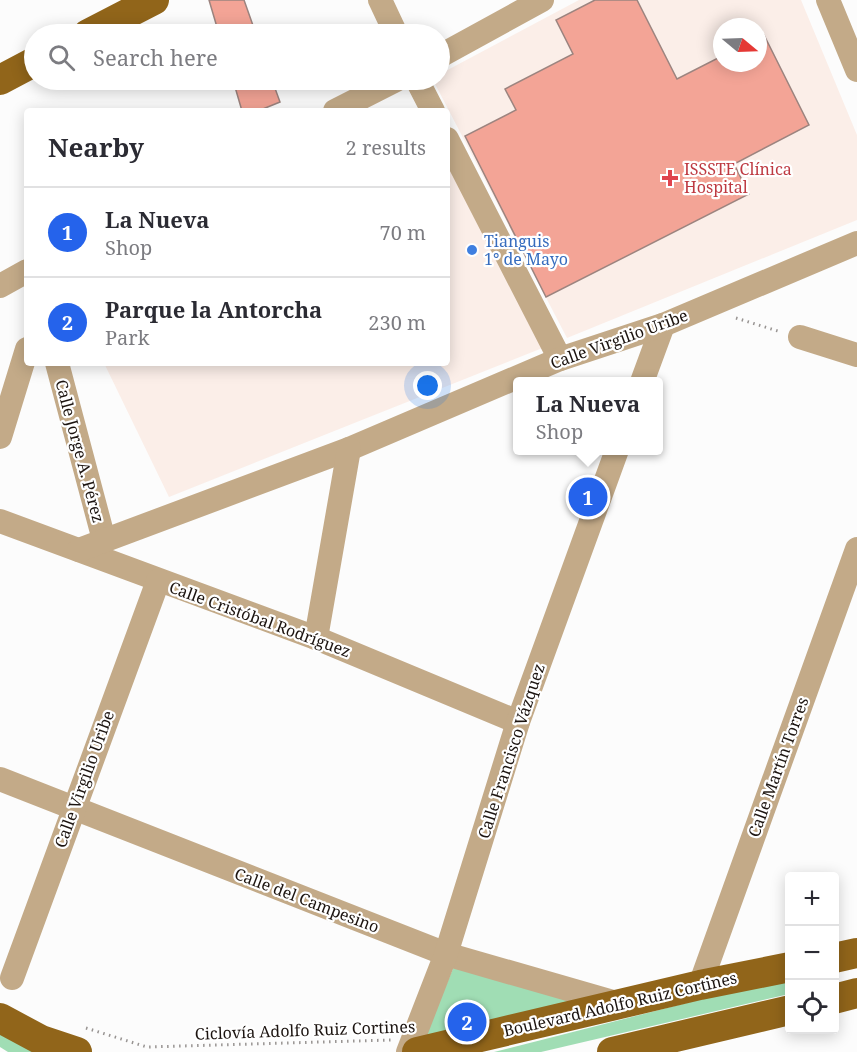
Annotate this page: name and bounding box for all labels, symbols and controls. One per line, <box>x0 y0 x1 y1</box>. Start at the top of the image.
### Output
north arrow <box>713 18 767 72</box>
search box <box>24 24 450 90</box>
icon: search <box>45 41 78 74</box>
text: Search here <box>93 42 218 72</box>
text: Nearby <box>48 129 144 165</box>
text: 2 results <box>346 134 426 161</box>
place label: ISSSTE Clínica Hospital <box>684 158 792 198</box>
marker: ISSSTE Clínica Hospital <box>661 169 679 187</box>
text: La Nueva <box>105 204 209 234</box>
text: 1 <box>62 219 73 246</box>
text: 70 m <box>380 219 426 246</box>
place label: Tianguis 1° de Mayo <box>484 230 568 270</box>
text: Shop <box>105 234 152 261</box>
marker: Tianguis 1° de Mayo <box>465 243 479 257</box>
text: Parque la Antorcha <box>105 294 322 324</box>
street label: Calle Virgilio Uribe <box>547 304 691 374</box>
text: 2 <box>62 309 73 336</box>
text: 230 m <box>368 309 426 336</box>
text: Park <box>105 324 149 351</box>
your location <box>413 371 442 400</box>
street label: Calle Jorge A. Pérez <box>50 377 110 525</box>
popup <box>513 377 663 455</box>
text: La Nueva <box>536 388 640 418</box>
text: Shop <box>536 418 583 445</box>
pin: 1 <box>568 474 608 520</box>
street label: Calle Cristóbal Rodríguez <box>166 576 354 662</box>
street label: Calle Francisco Vázquez <box>472 661 550 841</box>
street label: Calle Martín Torres <box>742 694 814 840</box>
street label: Calle Virgilio Uribe <box>49 707 119 851</box>
street label: Calle del Campesino <box>232 862 382 938</box>
map controls <box>785 872 839 1034</box>
button: + <box>785 872 839 926</box>
button: − <box>785 926 839 980</box>
street label: Boulevard Adolfo Ruiz Cortines <box>501 966 739 1042</box>
button: locate <box>785 980 839 1034</box>
pin: 2 <box>448 1000 486 1044</box>
street label: Ciclovía Adolfo Ruiz Cortines <box>194 1015 416 1045</box>

